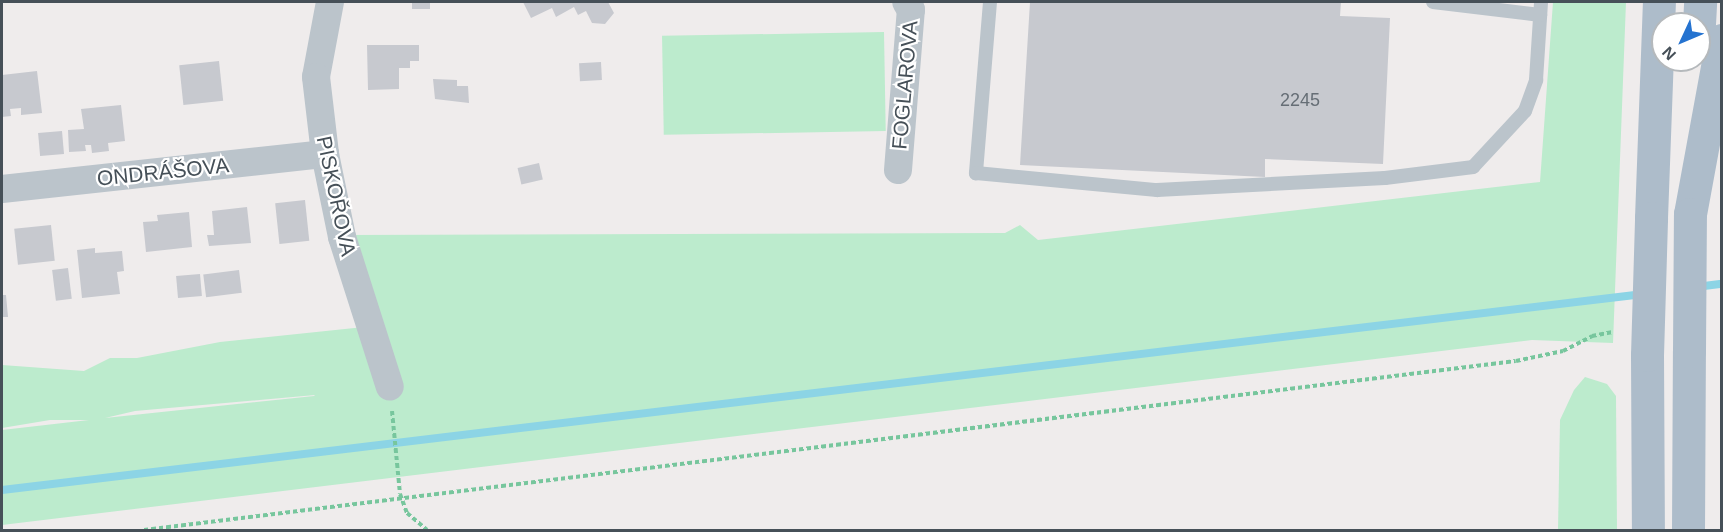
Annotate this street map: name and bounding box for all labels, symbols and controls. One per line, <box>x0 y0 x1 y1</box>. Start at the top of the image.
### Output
north arrow <box>1651 12 1711 72</box>
street label: FOGLAROVA <box>887 20 923 150</box>
text: N <box>1659 43 1679 64</box>
house number: 2245 <box>1280 89 1320 111</box>
street label: PISKOŘOVA <box>311 134 361 258</box>
street label: ONDRÁŠOVA <box>96 153 230 191</box>

